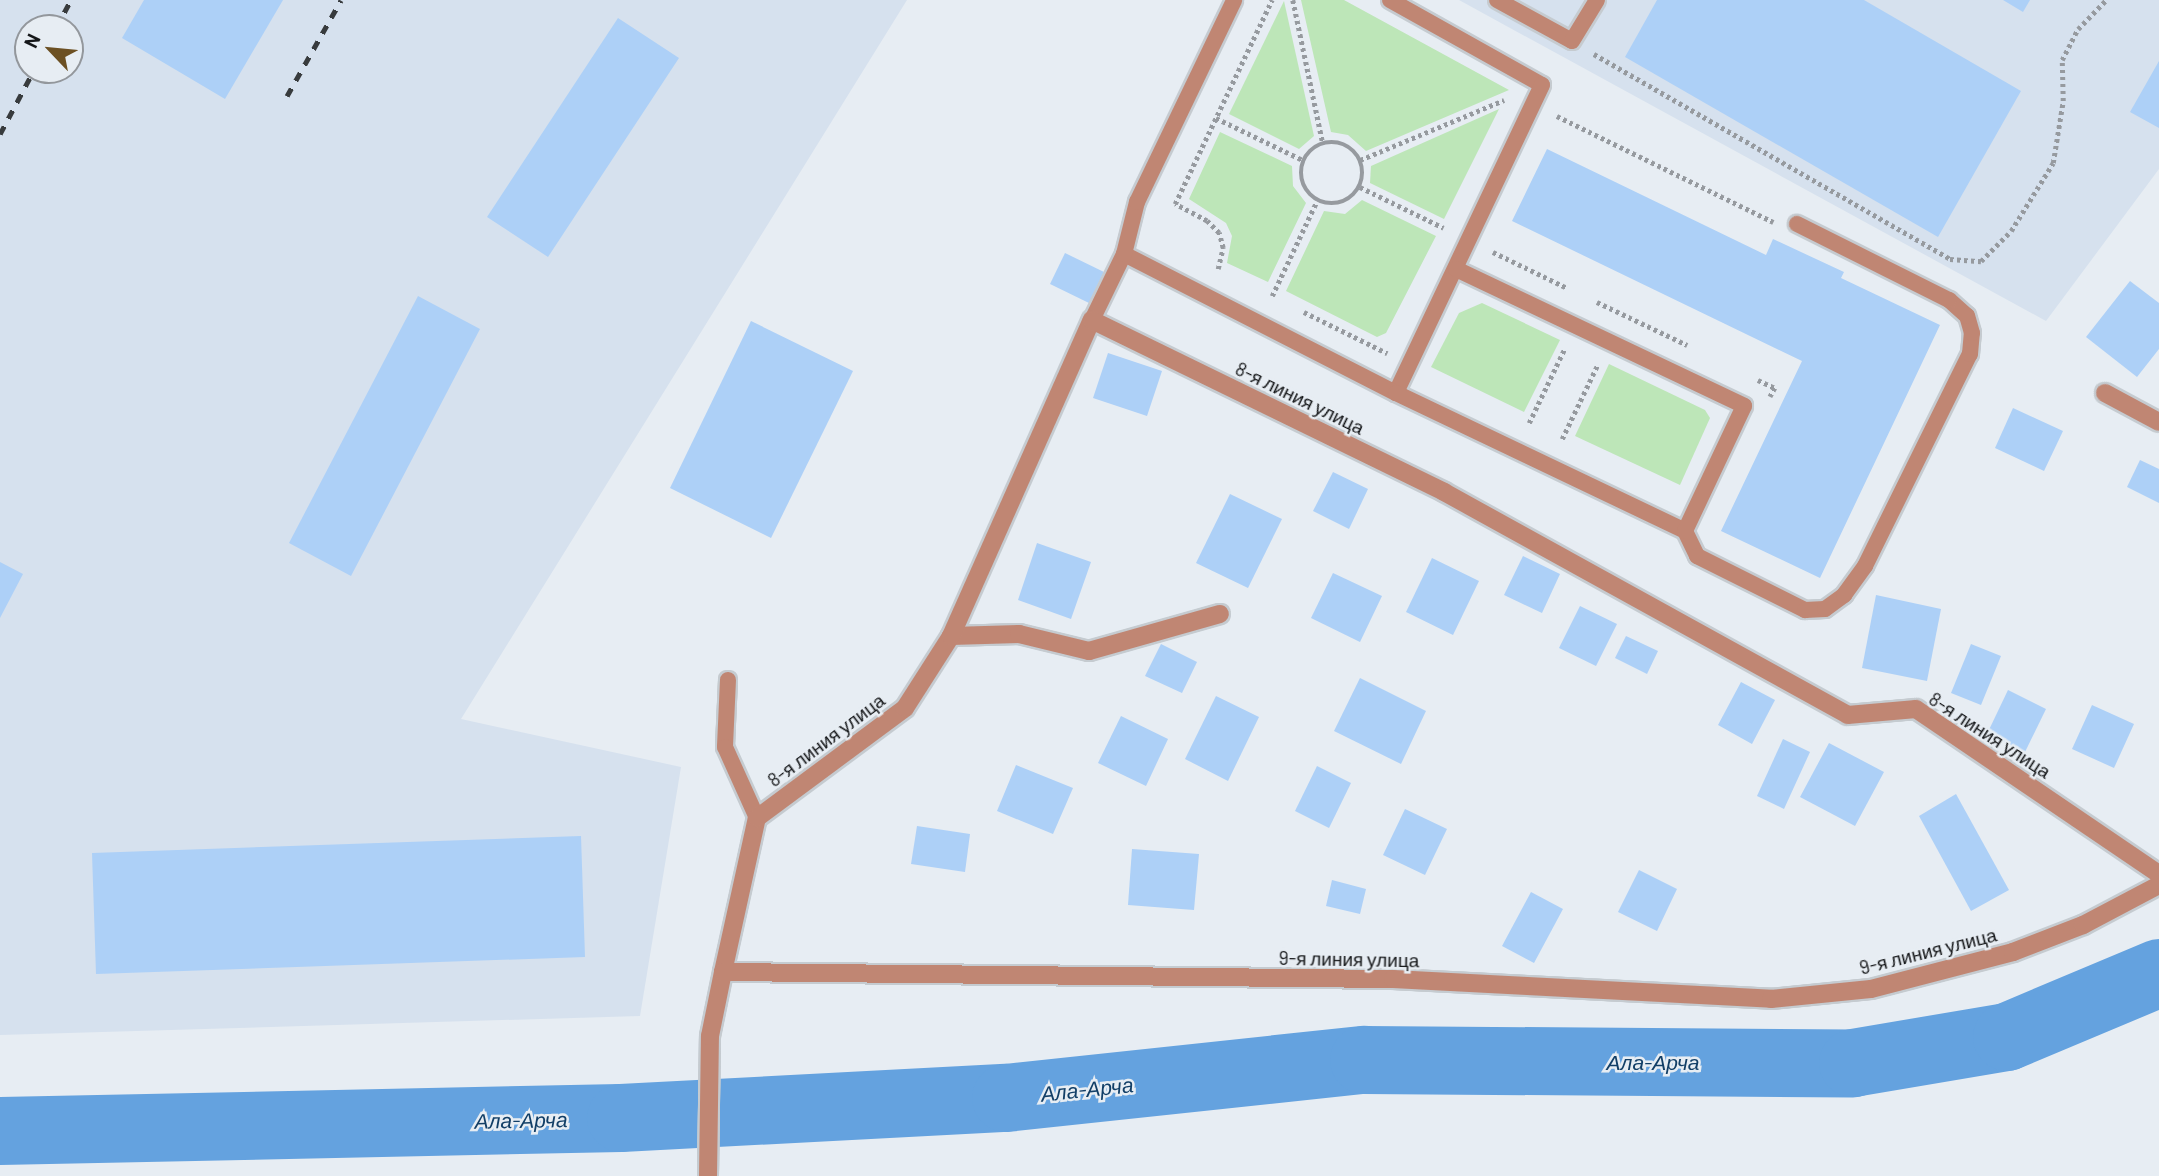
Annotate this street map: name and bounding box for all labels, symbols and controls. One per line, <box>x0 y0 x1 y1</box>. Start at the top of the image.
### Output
north arrow <box>14 14 84 84</box>
text: N <box>18 30 45 51</box>
street label: 8-я линия улица <box>1232 357 1368 439</box>
street label: 8-я линия улица <box>1925 687 2055 783</box>
street label: 8-я линия улица <box>763 689 889 791</box>
street label: 9-я линия улица <box>1857 923 1999 979</box>
street label: 9-я линия улица <box>1279 946 1419 972</box>
water label: Ала-Арча <box>1607 1049 1699 1075</box>
water label: Ала-Арча <box>1040 1072 1134 1106</box>
water label: Ала-Арча <box>474 1107 568 1133</box>

